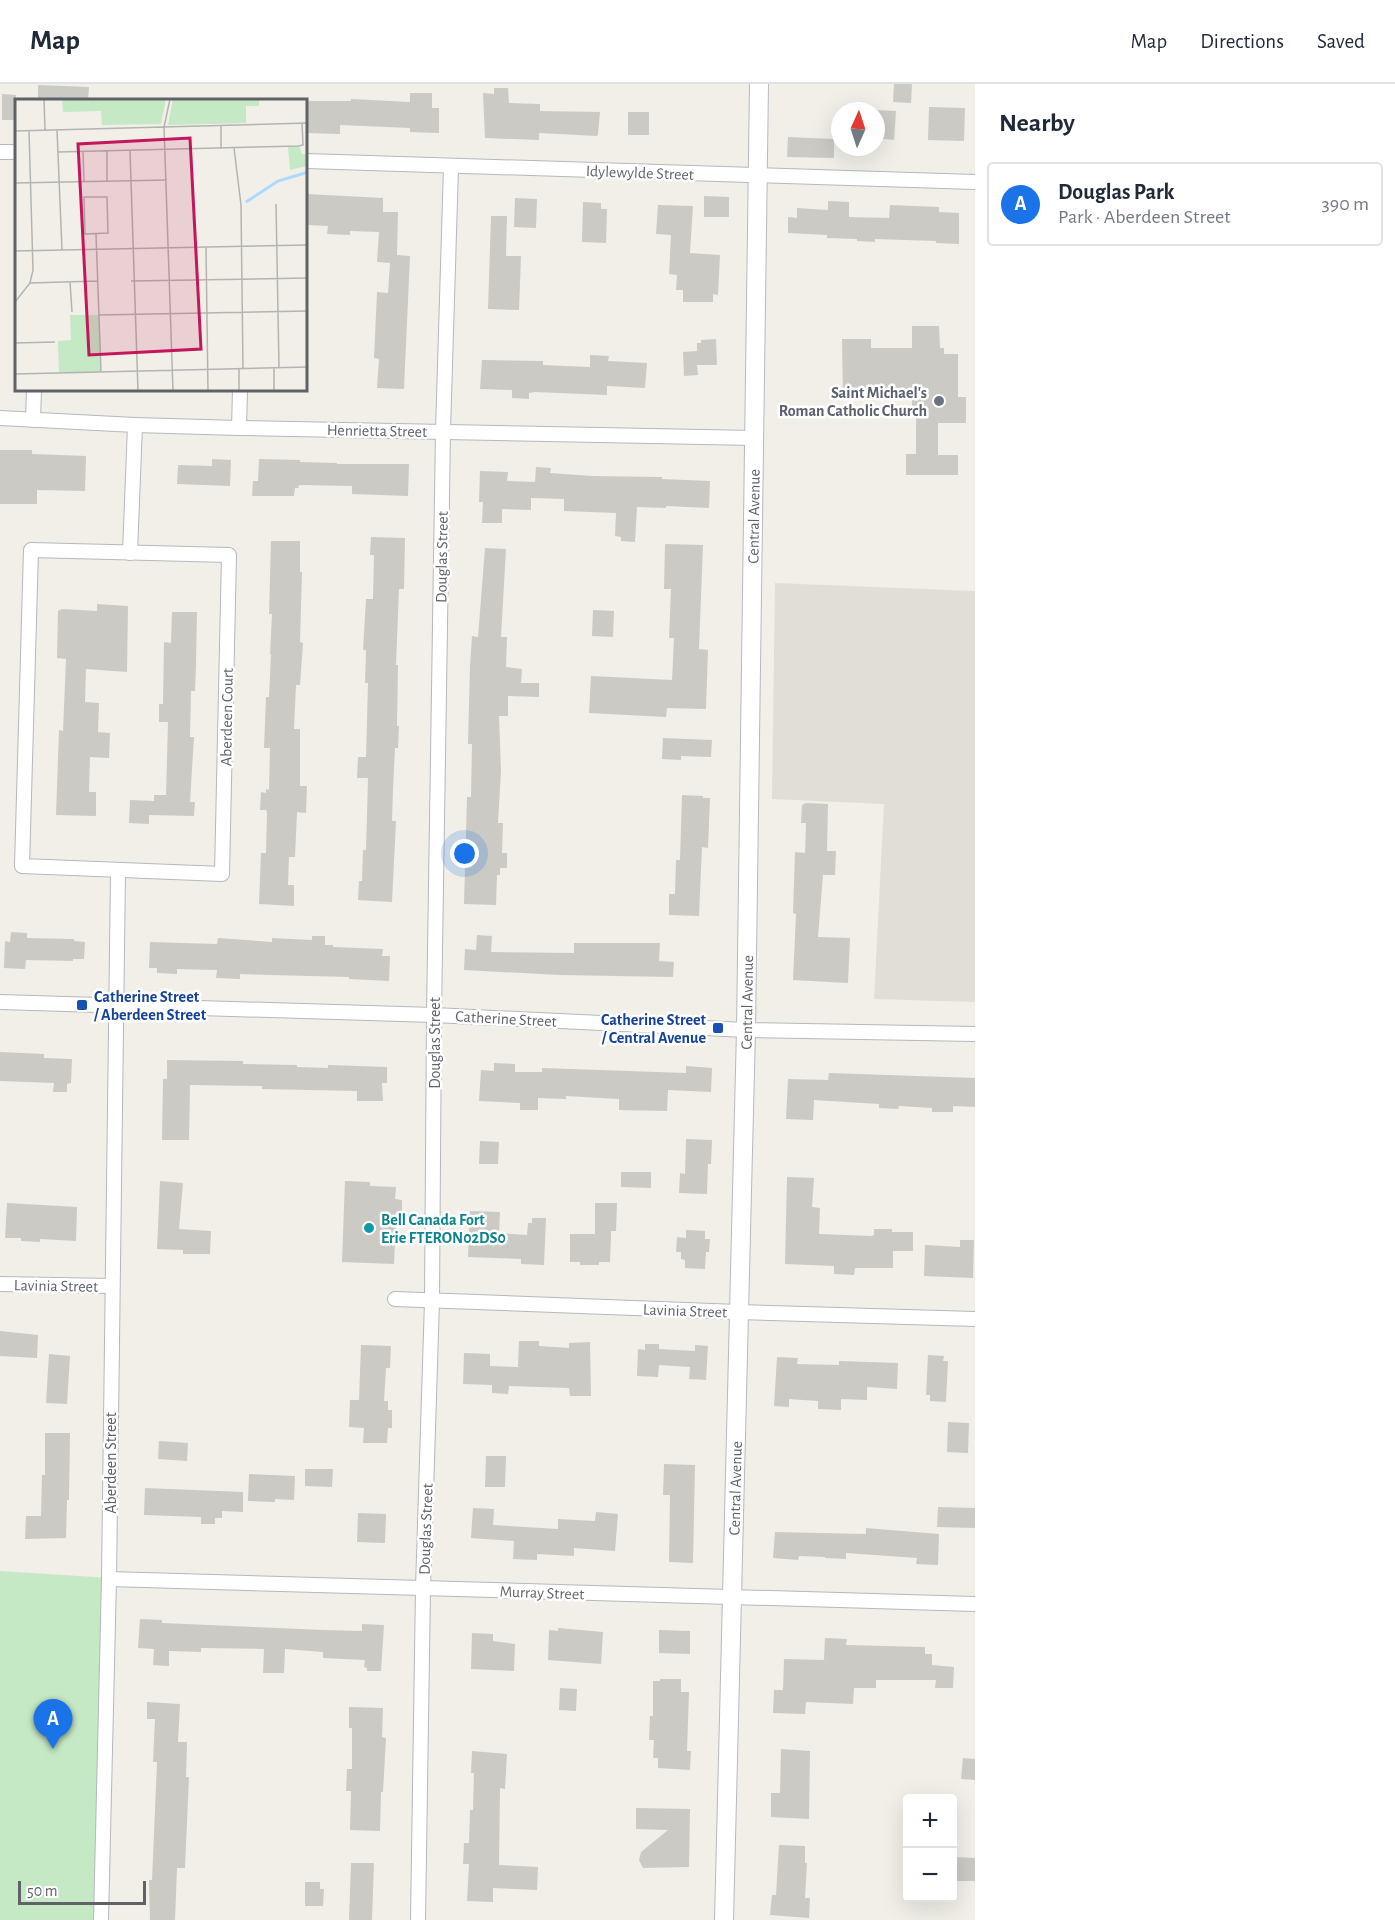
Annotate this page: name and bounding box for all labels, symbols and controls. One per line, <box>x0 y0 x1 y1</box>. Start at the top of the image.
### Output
text: Map <box>30 27 80 55</box>
text: Map <box>1131 31 1167 52</box>
text: Directions <box>1200 31 1284 52</box>
text: Saved <box>1317 31 1365 52</box>
inset map <box>15 99 308 392</box>
north arrow <box>831 102 885 156</box>
text: Nearby <box>999 110 1075 136</box>
street label: Idylewylde Street <box>586 163 694 184</box>
text: Douglas Park <box>1058 181 1174 203</box>
text: A <box>1015 194 1027 214</box>
text: 390 m <box>1322 194 1369 214</box>
text: Park · Aberdeen Street <box>1058 207 1231 227</box>
place label: Saint Michael's Roman Catholic Church <box>779 385 927 419</box>
marker: Saint Michael's Roman Catholic Church <box>932 394 946 408</box>
street label: Henrietta Street <box>327 422 427 440</box>
street label: Central Avenue <box>745 469 763 564</box>
street label: Douglas Street <box>433 511 451 603</box>
street label: Aberdeen Court <box>218 668 236 766</box>
your location <box>450 839 479 868</box>
street label: Central Avenue <box>739 955 756 1050</box>
place label: Catherine Street / Aberdeen Street <box>93 989 207 1023</box>
street label: Douglas Street <box>427 997 443 1089</box>
marker: Catherine Street / Aberdeen Street <box>75 998 89 1012</box>
street label: Catherine Street <box>455 1008 557 1030</box>
place label: Catherine Street / Central Avenue <box>601 1012 707 1046</box>
marker: Catherine Street / Central Avenue <box>711 1021 725 1035</box>
place label: Bell Canada Fort Erie FTERON02DS0 <box>381 1212 506 1246</box>
marker: Bell Canada Fort Erie FTERON02DS0 <box>362 1221 376 1235</box>
street label: Lavinia Street <box>14 1277 98 1295</box>
street label: Lavinia Street <box>643 1302 727 1320</box>
street label: Aberdeen Street <box>103 1412 119 1514</box>
street label: Central Avenue <box>727 1441 745 1536</box>
street label: Douglas Street <box>416 1483 436 1575</box>
street label: Murray Street <box>499 1584 585 1603</box>
pin: A <box>34 1700 72 1749</box>
map controls <box>903 1794 957 1902</box>
button: + <box>903 1794 957 1848</box>
button: − <box>903 1848 957 1902</box>
scale bar <box>18 1878 146 1906</box>
text: 50 m <box>27 1883 58 1899</box>

